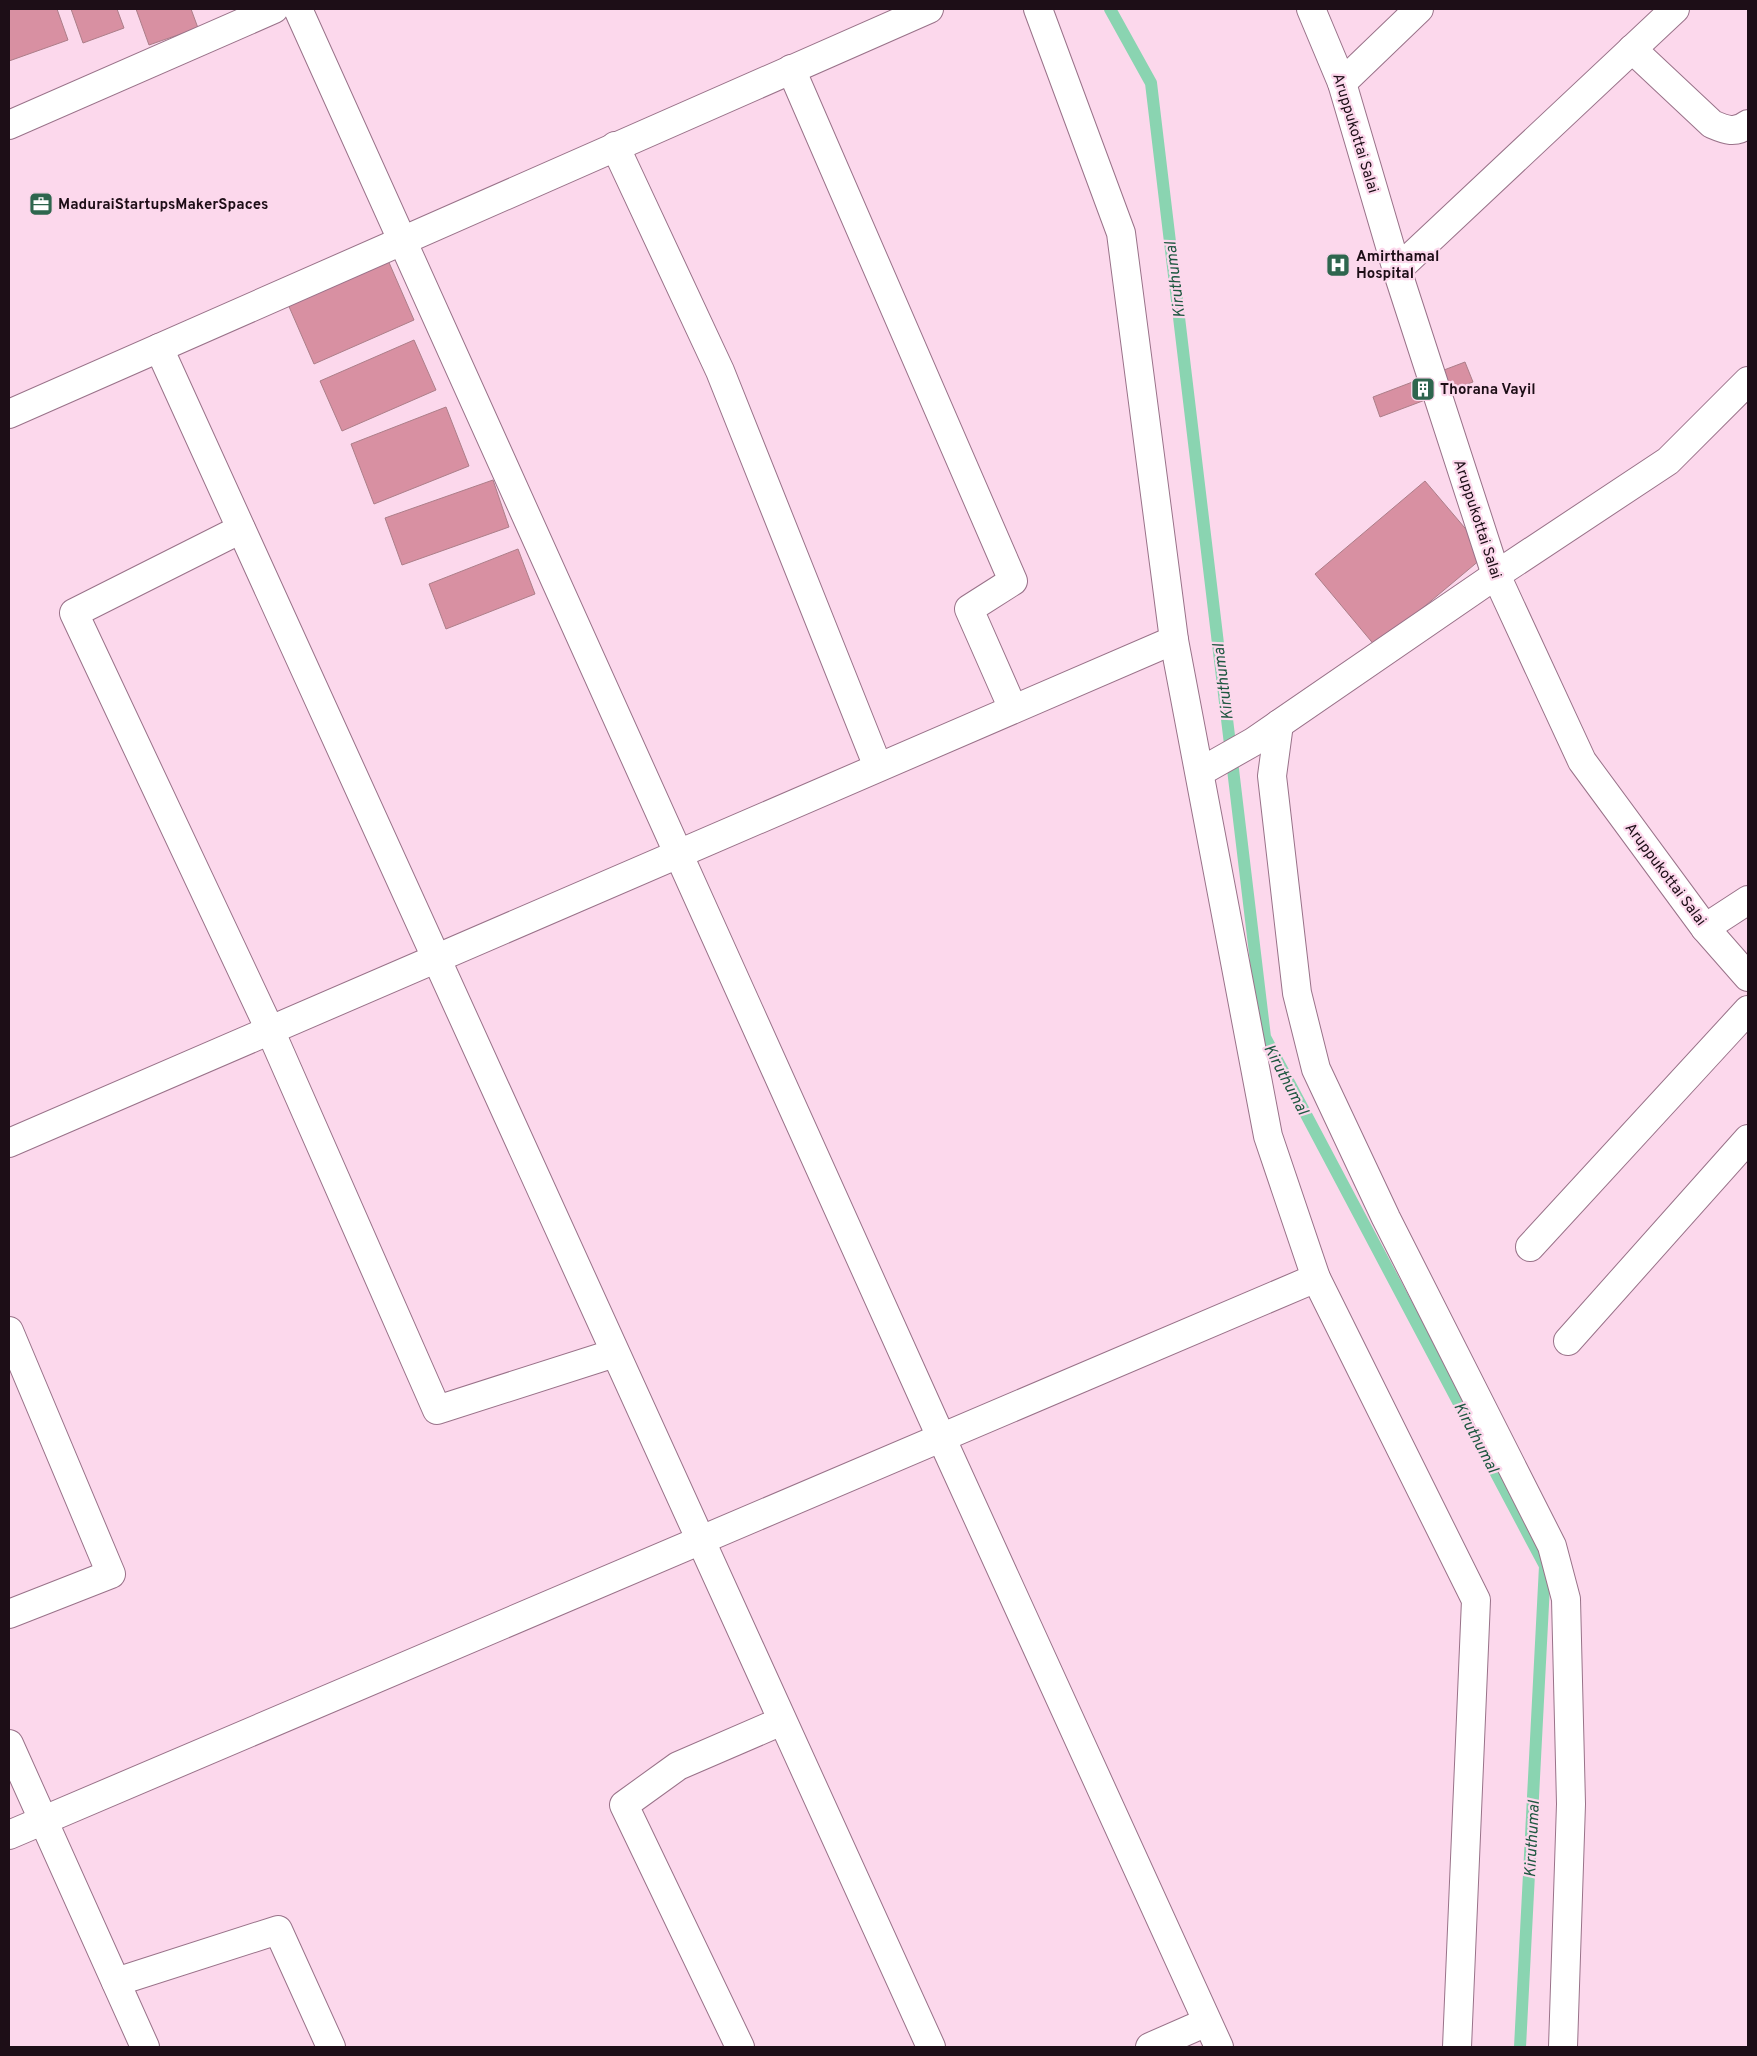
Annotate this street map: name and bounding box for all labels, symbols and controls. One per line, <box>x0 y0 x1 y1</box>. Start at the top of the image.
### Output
street label: Aruppukottai Salai <box>1327 71 1382 196</box>
office icon: MaduraiStartupsMakerSpaces <box>28 191 54 217</box>
place label: MaduraiStartupsMakerSpaces <box>58 196 268 215</box>
water label: Kiruthumal <box>1161 239 1191 319</box>
place label: Amirthamal Hospital <box>1356 248 1439 284</box>
hospital icon: Amirthamal Hospital <box>1325 252 1351 278</box>
building icon: Thorana Vayil <box>1410 376 1436 402</box>
place label: Thorana Vayil <box>1440 381 1536 400</box>
street label: Aruppukottai Salai <box>1448 457 1505 581</box>
water label: Kiruthumal <box>1209 641 1239 721</box>
street label: Aruppukottai Salai <box>1620 820 1710 930</box>
water label: Kiruthumal <box>1258 1041 1313 1119</box>
water label: Kiruthumal <box>1448 1399 1503 1477</box>
water label: Kiruthumal <box>1521 1799 1545 1878</box>

